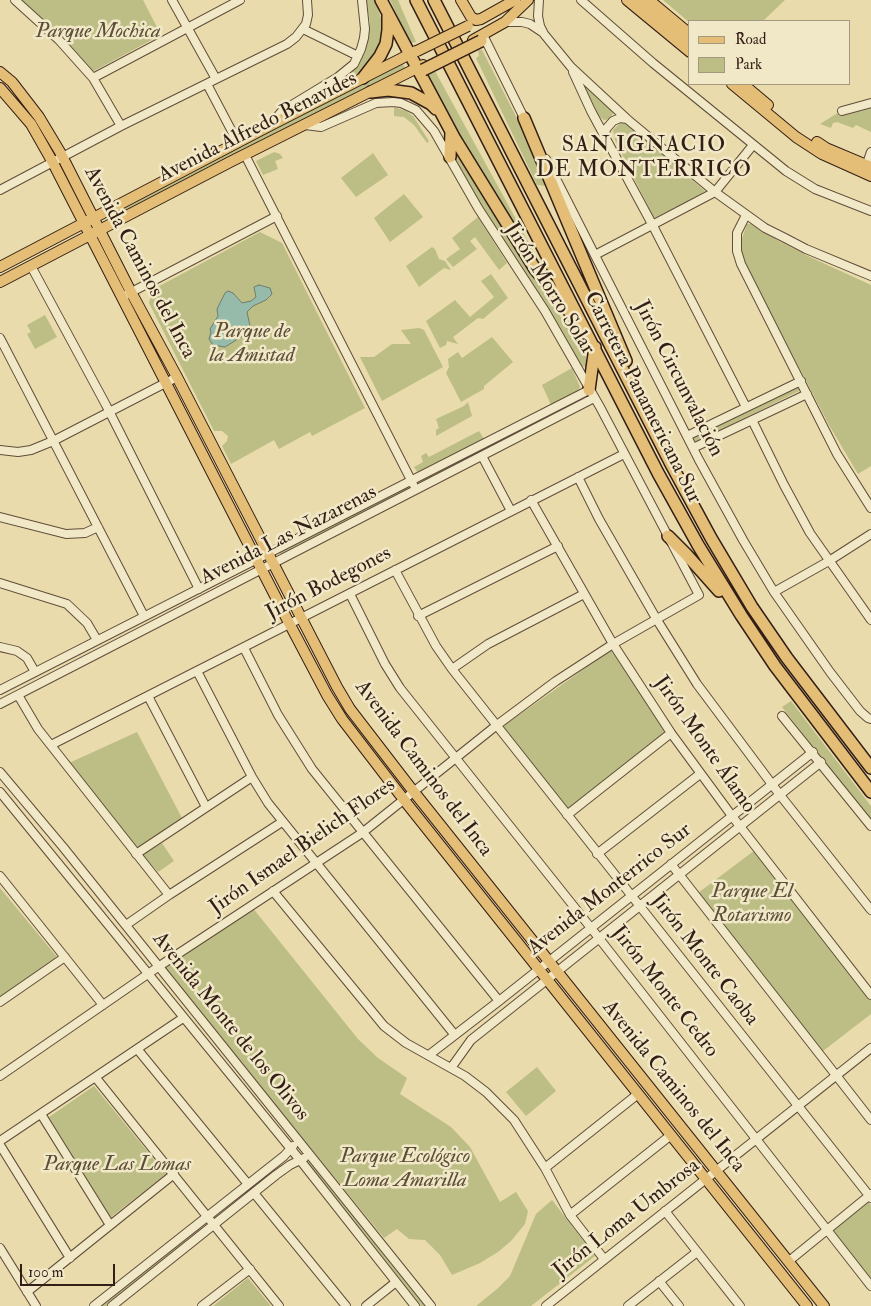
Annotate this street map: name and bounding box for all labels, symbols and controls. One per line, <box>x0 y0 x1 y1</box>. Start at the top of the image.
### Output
park label: Parque Mochica <box>35 19 161 45</box>
legend <box>688 20 851 85</box>
text: Road <box>735 30 766 49</box>
text: Park <box>735 55 762 74</box>
street label: Avenida Alfredo Benavides <box>154 67 362 189</box>
district label: SAN IGNACIO DE MONTERRICO <box>534 133 754 184</box>
street label: Avenida Caminos del Inca <box>78 163 200 363</box>
street label: Jirón Morro Solar <box>498 218 600 360</box>
street label: Carretera Panamericana Sur <box>578 288 706 508</box>
street label: Jirón Circunvalación <box>628 297 728 461</box>
park label: Parque de la Amistad <box>209 319 295 369</box>
street label: Avenida Las Nazarenas <box>197 481 381 591</box>
street label: Jirón Bodegones <box>262 542 396 626</box>
street label: Jirón Monte Álamo <box>647 672 761 818</box>
street label: Avenida Caminos del Inca <box>349 676 497 862</box>
street label: Jirón Ismael Bielich Flores <box>205 773 401 921</box>
street label: Avenida Monterrico Sur <box>523 818 697 962</box>
park label: Parque El Rotarismo <box>711 879 793 929</box>
street label: Jirón Monte Caoba <box>645 889 763 1031</box>
street label: Jirón Monte Cedro <box>605 921 723 1063</box>
street label: Avenida Monte de los Olivos <box>146 928 314 1126</box>
street label: Avenida Caminos del Inca <box>596 996 750 1178</box>
park label: Parque Ecológico Loma Amarilla <box>340 1144 470 1194</box>
park label: Parque Las Lomas <box>43 1152 191 1178</box>
street label: Jirón Loma Umbrosa <box>549 1154 705 1284</box>
scale bar <box>22 1254 118 1286</box>
text: 100 m <box>28 1263 63 1282</box>

